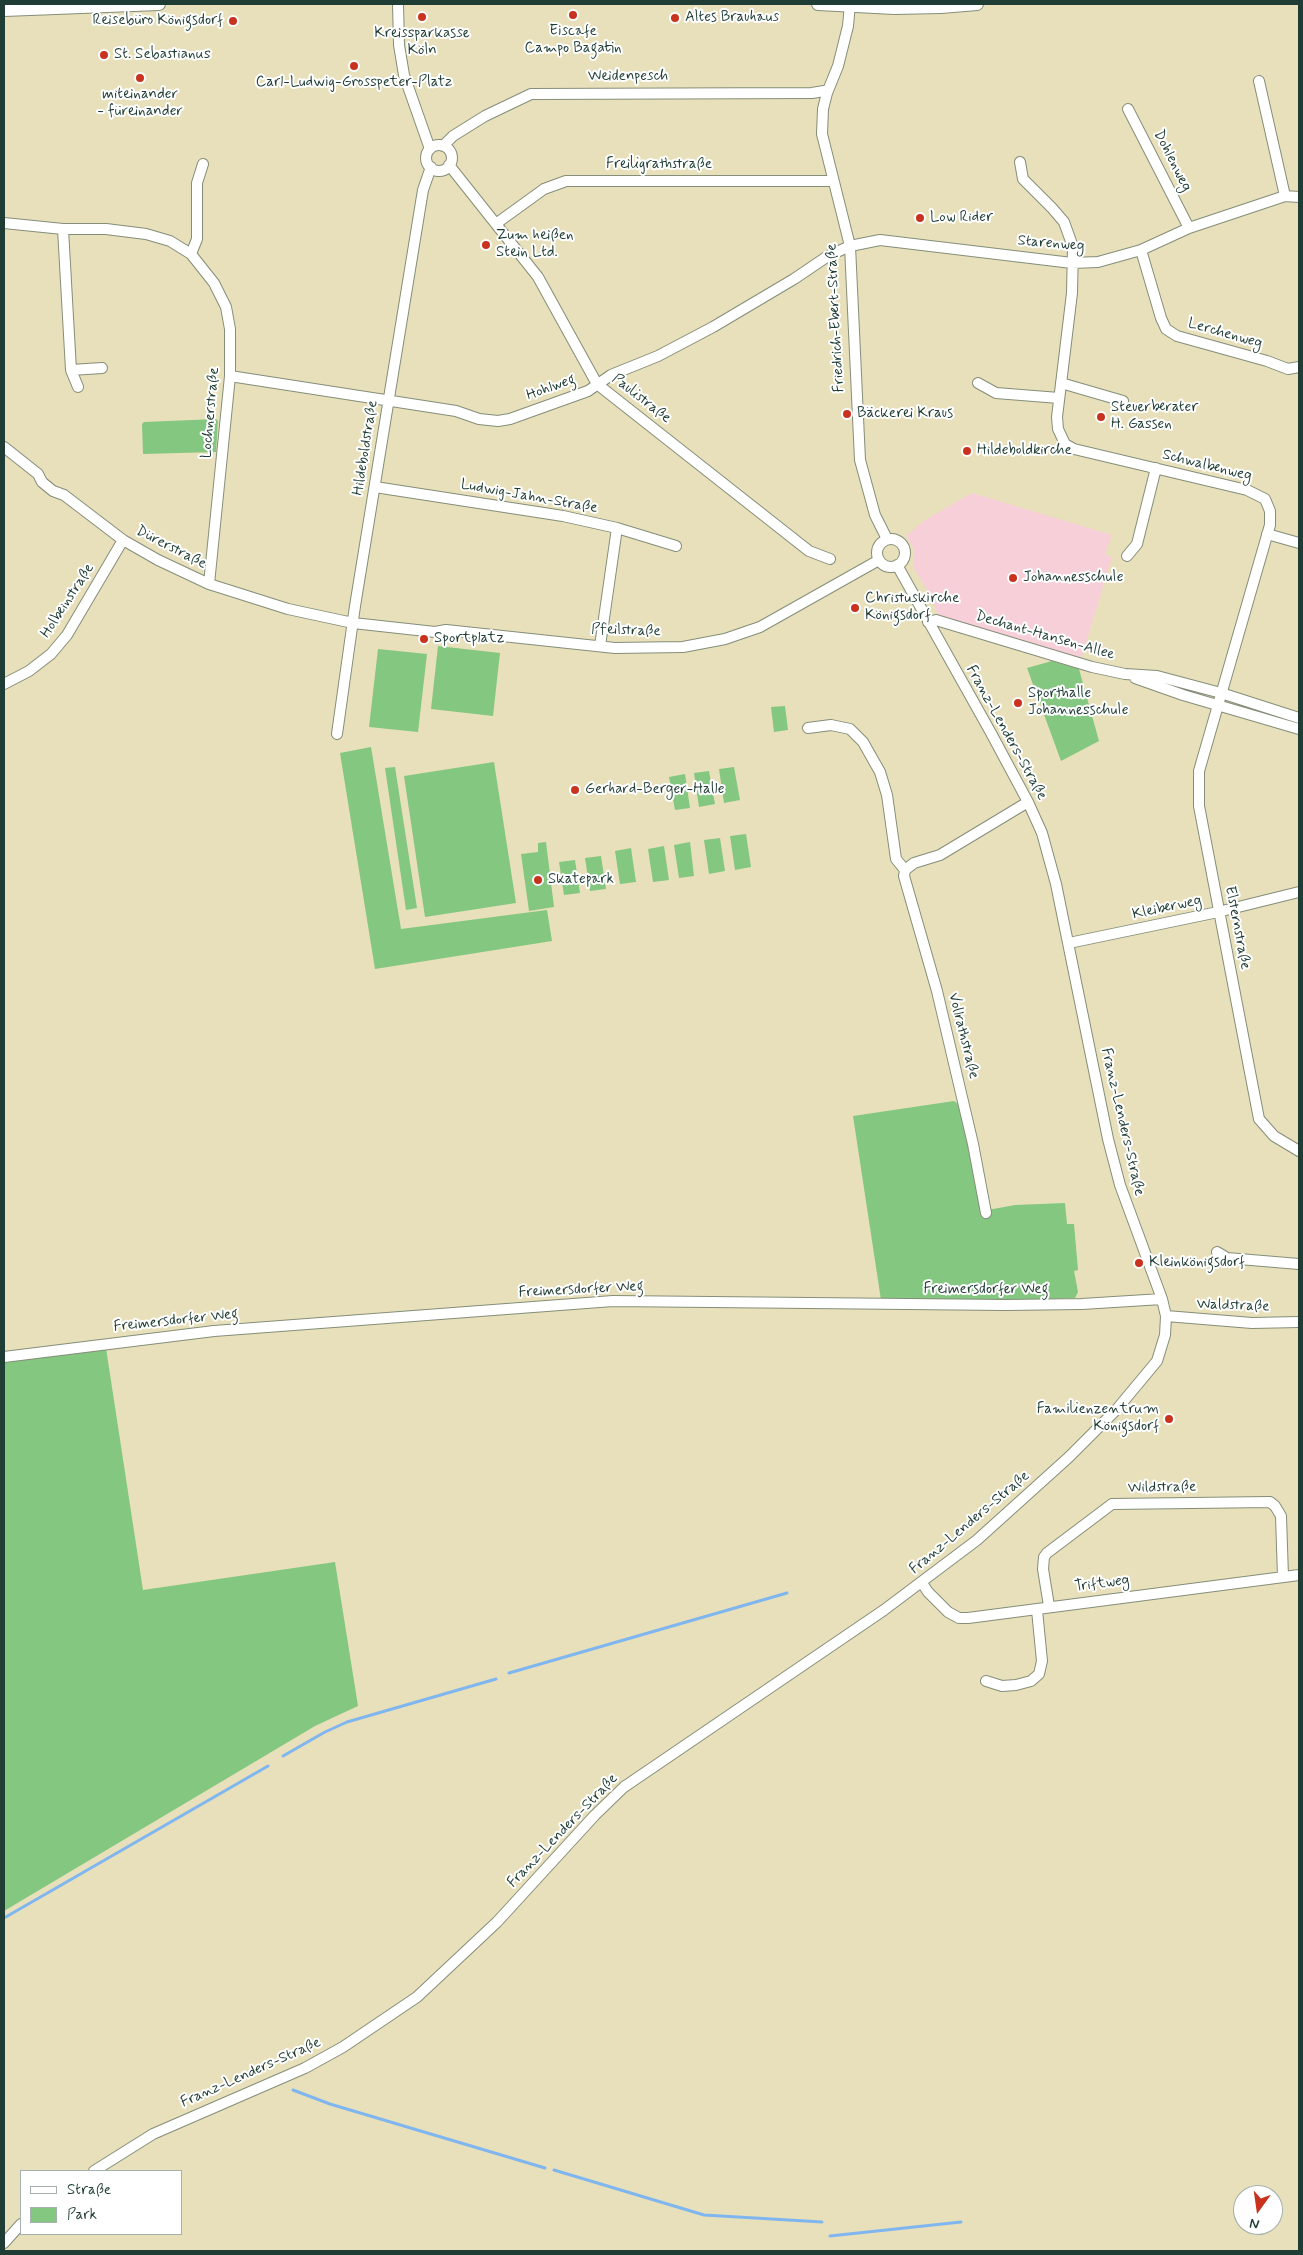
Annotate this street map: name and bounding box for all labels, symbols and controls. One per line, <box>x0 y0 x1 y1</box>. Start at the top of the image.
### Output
marker: Eiscafe Campo Bagatin <box>567 9 579 21</box>
place label: Altes Brauhaus <box>685 9 779 27</box>
marker: Kreissparkasse Köln <box>416 11 428 23</box>
place label: Reisebüro Königsdorf <box>92 12 223 30</box>
marker: Altes Brauhaus <box>669 12 681 24</box>
marker: Reisebüro Königsdorf <box>227 15 239 27</box>
place label: Eiscafe Campo Bagatin <box>525 23 621 58</box>
place label: Kreissparkasse Köln <box>374 25 470 60</box>
place label: St. Sebastianus <box>114 46 211 64</box>
marker: St. Sebastianus <box>98 49 110 61</box>
marker: Carl-Ludwig-Grosspeter-Platz <box>348 60 360 72</box>
street label: Weidenpesch <box>588 68 668 86</box>
marker: miteinander - füreinander <box>134 72 146 84</box>
place label: Carl-Ludwig-Grosspeter-Platz <box>256 74 452 92</box>
place label: miteinander - füreinander <box>97 86 183 121</box>
street label: Dohlenweg <box>1149 127 1195 195</box>
street label: Freiligrathstraße <box>606 156 712 174</box>
place label: Low Rider <box>930 209 993 227</box>
marker: Low Rider <box>914 212 926 224</box>
place label: Zum heißen Stein Ltd. <box>496 227 574 262</box>
street label: Starenweg <box>1017 232 1085 256</box>
marker: Zum heißen Stein Ltd. <box>480 239 492 251</box>
street label: Friedrich-Ebert-Straße <box>823 243 849 393</box>
street label: Lerchenweg <box>1186 315 1264 353</box>
street label: Lochnerstraße <box>198 367 224 459</box>
street label: Paulistraße <box>608 370 674 428</box>
street label: Hohlweg <box>524 371 578 405</box>
street label: Hildeboldstraße <box>350 399 382 497</box>
place label: Steuerberater H. Gassen <box>1111 399 1198 434</box>
place label: Bäckerei Kraus <box>857 405 953 423</box>
marker: Bäckerei Kraus <box>841 408 853 420</box>
marker: Steuerberater H. Gassen <box>1095 411 1107 423</box>
place label: Hildeboldkirche <box>977 442 1072 460</box>
marker: Hildeboldkirche <box>961 445 973 457</box>
street label: Schwalbenweg <box>1160 446 1254 486</box>
street label: Ludwig-Jahn-Straße <box>459 476 599 518</box>
street label: Dürerstraße <box>133 522 209 574</box>
street label: Holbeinstraße <box>37 560 99 642</box>
place label: Johannesschule <box>1023 569 1123 587</box>
marker: Johannesschule <box>1007 572 1019 584</box>
place label: Christuskirche Königsdorf <box>865 590 959 625</box>
marker: Christuskirche Königsdorf <box>849 602 861 614</box>
street label: Dechant-Hansen-Allee <box>973 608 1117 664</box>
street label: Pfeilstraße <box>591 621 661 641</box>
place label: Sportplatz <box>434 630 504 648</box>
marker: Sportplatz <box>418 633 430 645</box>
street label: Franz-Lenders-Straße <box>961 662 1051 804</box>
place label: Sporthalle Johannesschule <box>1028 685 1128 720</box>
marker: Sporthalle Johannesschule <box>1012 697 1024 709</box>
place label: Gerhard-Berger-Halle <box>585 781 725 799</box>
marker: Gerhard-Berger-Halle <box>569 784 581 796</box>
place label: Skatepark <box>548 871 614 889</box>
marker: Skatepark <box>532 874 544 886</box>
street label: Elsternstraße <box>1220 885 1254 971</box>
street label: Kleiberweg <box>1131 892 1203 924</box>
street label: Vollrathstraße <box>944 991 982 1081</box>
street label: Franz-Lenders-Straße <box>1096 1046 1148 1198</box>
place label: Kleinkönigsdorf <box>1149 1254 1245 1272</box>
marker: Kleinkönigsdorf <box>1133 1257 1145 1269</box>
street label: Freimersdorfer Weg <box>518 1278 644 1302</box>
street label: Freimersdorfer Weg <box>923 1281 1049 1299</box>
street label: Waldstraße <box>1196 1296 1270 1316</box>
street label: Freimersdorfer Weg <box>113 1306 239 1336</box>
place label: Familienzentrum Königsdorf <box>1037 1401 1159 1436</box>
marker: Familienzentrum Königsdorf <box>1163 1413 1175 1425</box>
street label: Franz-Lenders-Straße <box>906 1467 1034 1579</box>
street label: Wildstraße <box>1128 1478 1196 1498</box>
street label: Triftweg <box>1074 1572 1130 1596</box>
street label: Franz-Lenders-Straße <box>504 1770 622 1892</box>
street label: Franz-Lenders-Straße <box>178 2034 324 2112</box>
legend <box>20 2170 182 2235</box>
text: Straße <box>67 2180 111 2200</box>
north arrow <box>1233 2185 1283 2235</box>
text: Park <box>67 2205 97 2225</box>
text: N <box>1248 2214 1261 2233</box>

